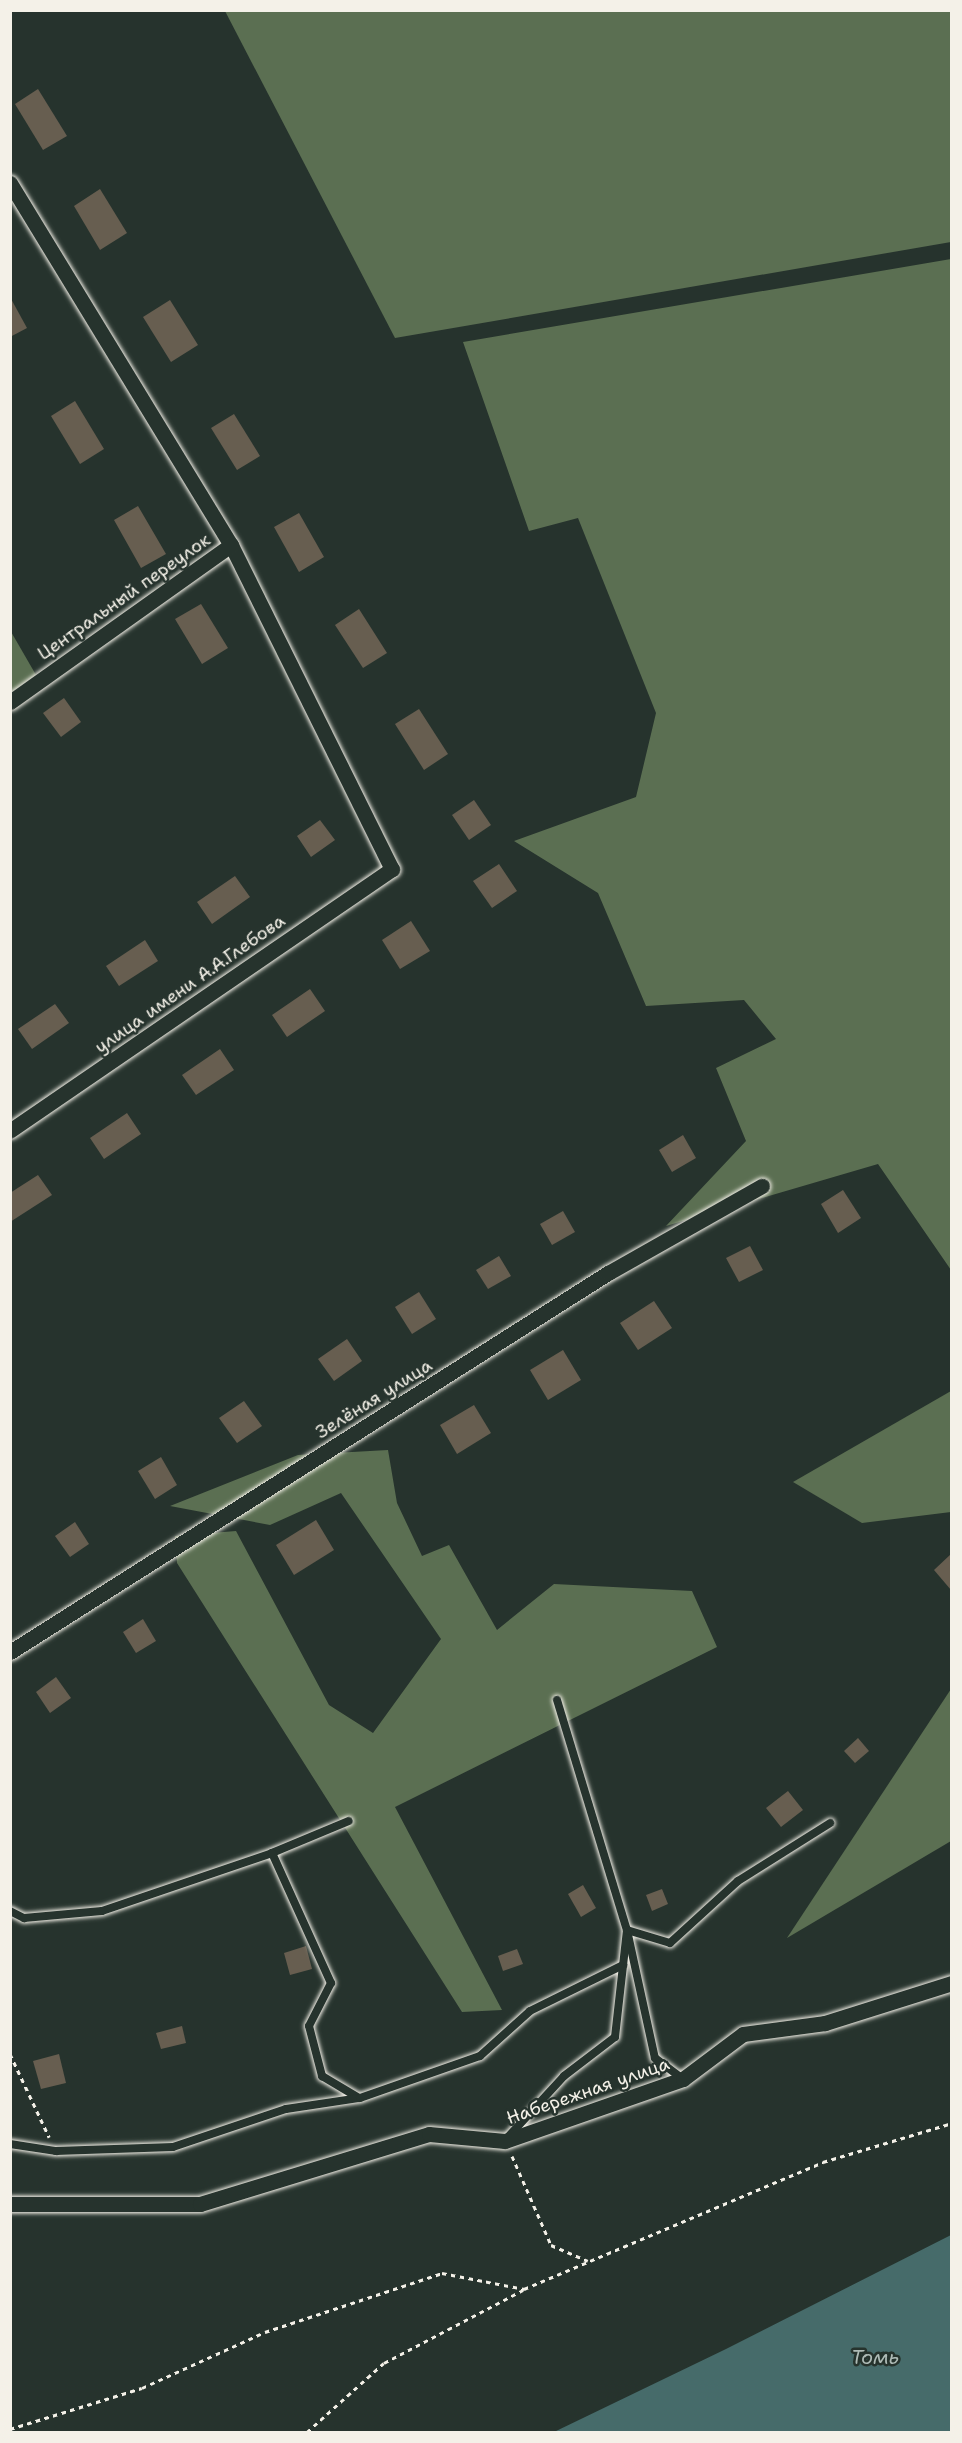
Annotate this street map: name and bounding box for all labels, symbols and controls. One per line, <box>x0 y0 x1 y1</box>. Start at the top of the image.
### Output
street label: Центральный переулок <box>34 529 214 665</box>
street label: улица имени А.А.Глебова <box>91 910 289 1058</box>
street label: Зелёная улица <box>312 1355 436 1443</box>
street label: Набережная улица <box>504 2053 672 2129</box>
water label: Томь <box>851 2345 899 2369</box>

